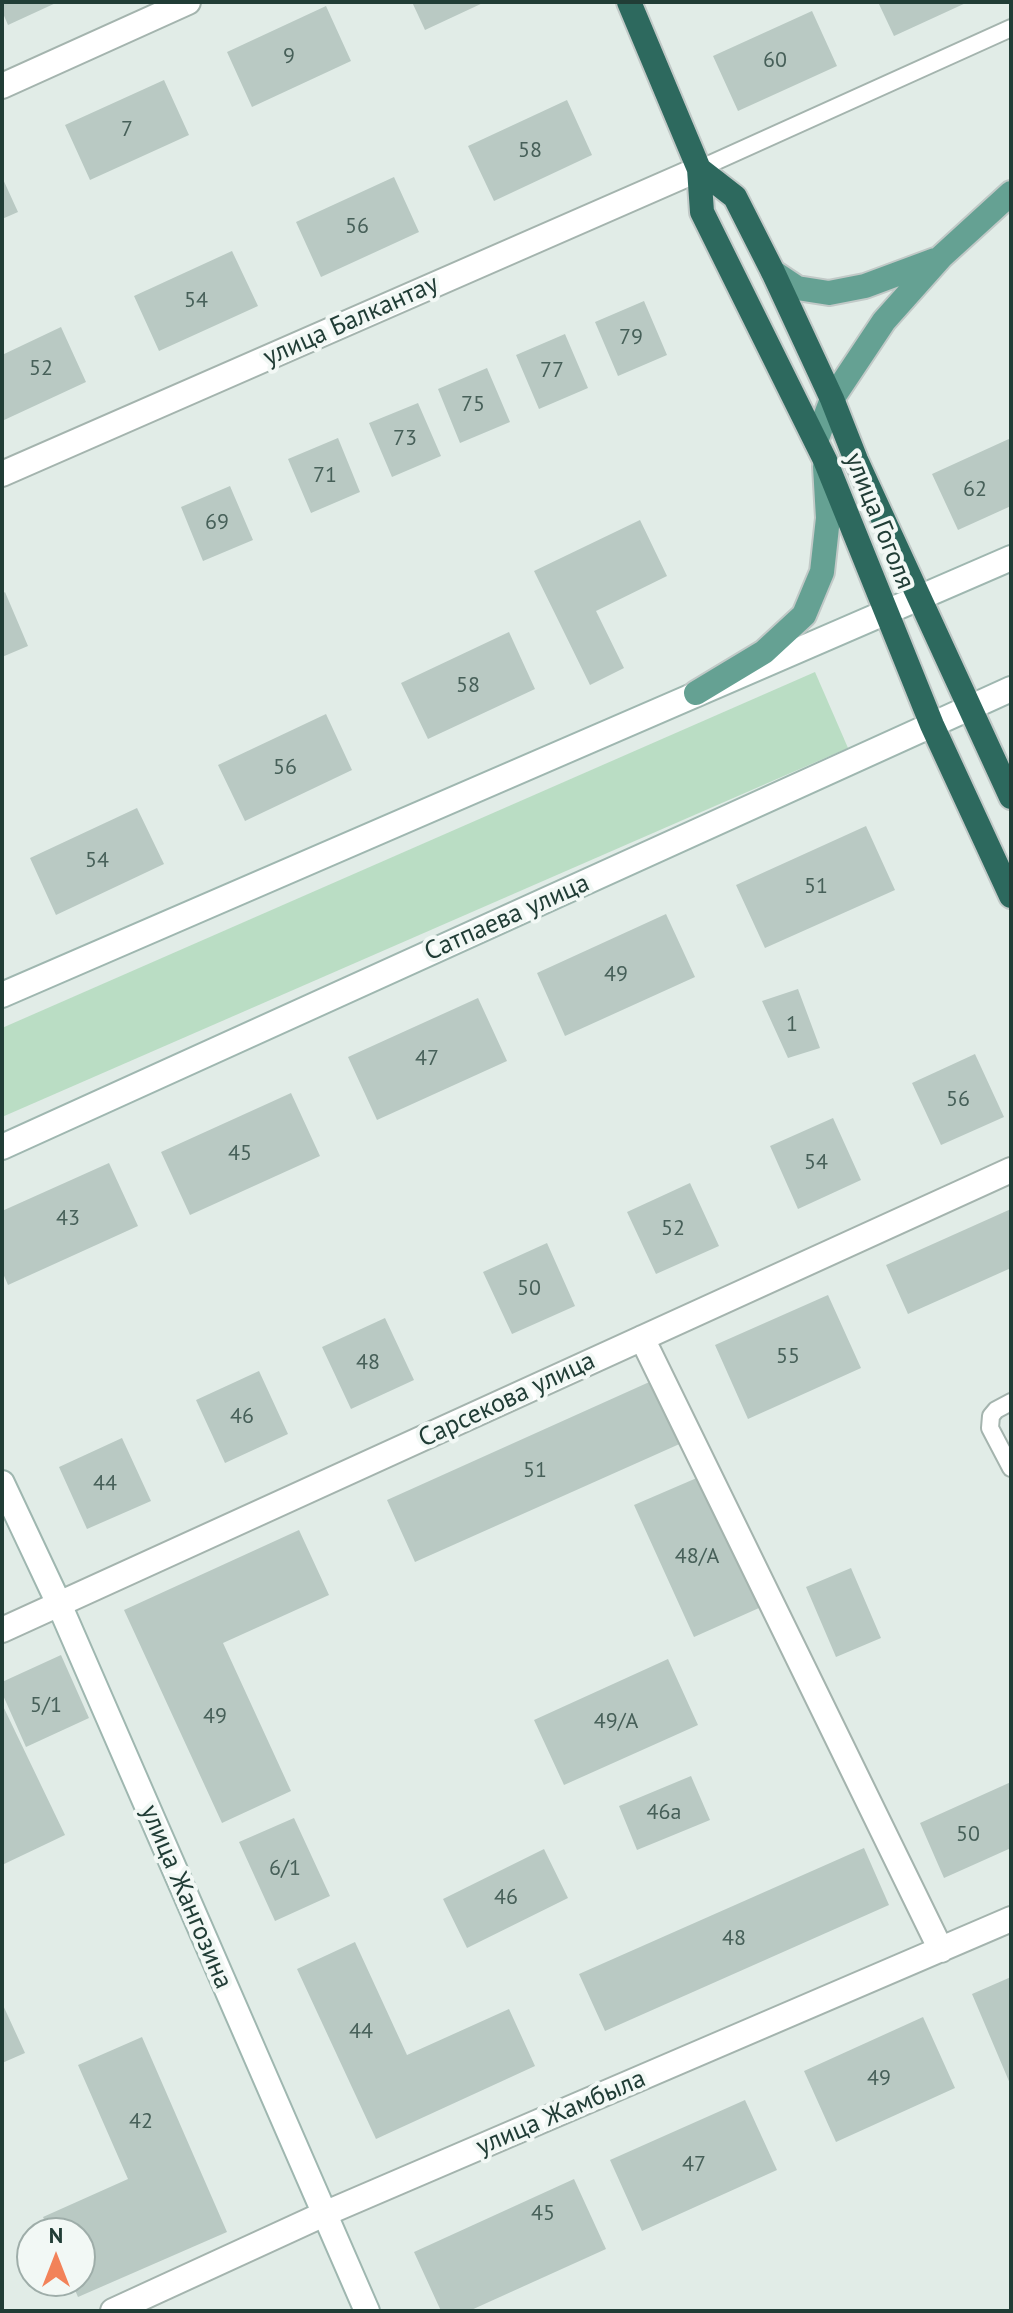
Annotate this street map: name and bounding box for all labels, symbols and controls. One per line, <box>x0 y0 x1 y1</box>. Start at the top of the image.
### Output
house number: 9 <box>283 44 295 70</box>
house number: 60 <box>763 48 787 74</box>
house number: 7 <box>121 117 133 143</box>
house number: 58 <box>518 138 542 164</box>
house number: 56 <box>345 214 369 240</box>
street label: улица Балкантау <box>259 268 443 374</box>
house number: 54 <box>184 288 208 314</box>
house number: 79 <box>619 325 643 351</box>
house number: 52 <box>29 356 53 382</box>
house number: 77 <box>540 358 564 384</box>
house number: 75 <box>461 392 485 418</box>
house number: 73 <box>393 426 417 452</box>
street label: улица Гоголя <box>838 448 920 594</box>
house number: 71 <box>313 463 337 489</box>
house number: 62 <box>963 477 987 503</box>
house number: 69 <box>205 510 229 536</box>
house number: 58 <box>456 673 480 699</box>
house number: 56 <box>273 755 297 781</box>
house number: 54 <box>85 848 109 874</box>
street label: Сатпаева улица <box>420 868 594 968</box>
house number: 51 <box>804 874 828 900</box>
house number: 49 <box>604 962 628 988</box>
house number: 1 <box>786 1012 798 1038</box>
house number: 47 <box>415 1046 439 1072</box>
house number: 56 <box>946 1087 970 1113</box>
house number: 45 <box>228 1141 252 1167</box>
house number: 54 <box>804 1150 828 1176</box>
house number: 43 <box>56 1206 80 1232</box>
house number: 52 <box>661 1216 685 1242</box>
house number: 50 <box>517 1276 541 1302</box>
house number: 55 <box>776 1344 800 1370</box>
street label: Сарсекова улица <box>414 1345 600 1455</box>
house number: 48 <box>356 1350 380 1376</box>
house number: 46 <box>230 1404 254 1430</box>
house number: 51 <box>523 1458 547 1484</box>
house number: 44 <box>93 1471 117 1497</box>
house number: 48/А <box>675 1544 719 1570</box>
house number: 5/1 <box>30 1693 62 1719</box>
house number: 49 <box>203 1704 227 1730</box>
house number: 49/А <box>594 1709 638 1735</box>
street label: улица Жангозина <box>133 1800 239 1994</box>
house number: 46а <box>647 1800 681 1826</box>
house number: 50 <box>956 1822 980 1848</box>
house number: 6/1 <box>269 1856 301 1882</box>
house number: 46 <box>494 1885 518 1911</box>
house number: 48 <box>722 1926 746 1952</box>
house number: 44 <box>349 2019 373 2045</box>
street label: улица Жамбыла <box>472 2063 650 2163</box>
house number: 49 <box>867 2066 891 2092</box>
house number: 42 <box>129 2109 153 2135</box>
house number: 47 <box>682 2152 706 2178</box>
house number: 45 <box>531 2201 555 2227</box>
north arrow <box>16 2217 96 2297</box>
text: N <box>49 2221 63 2249</box>

